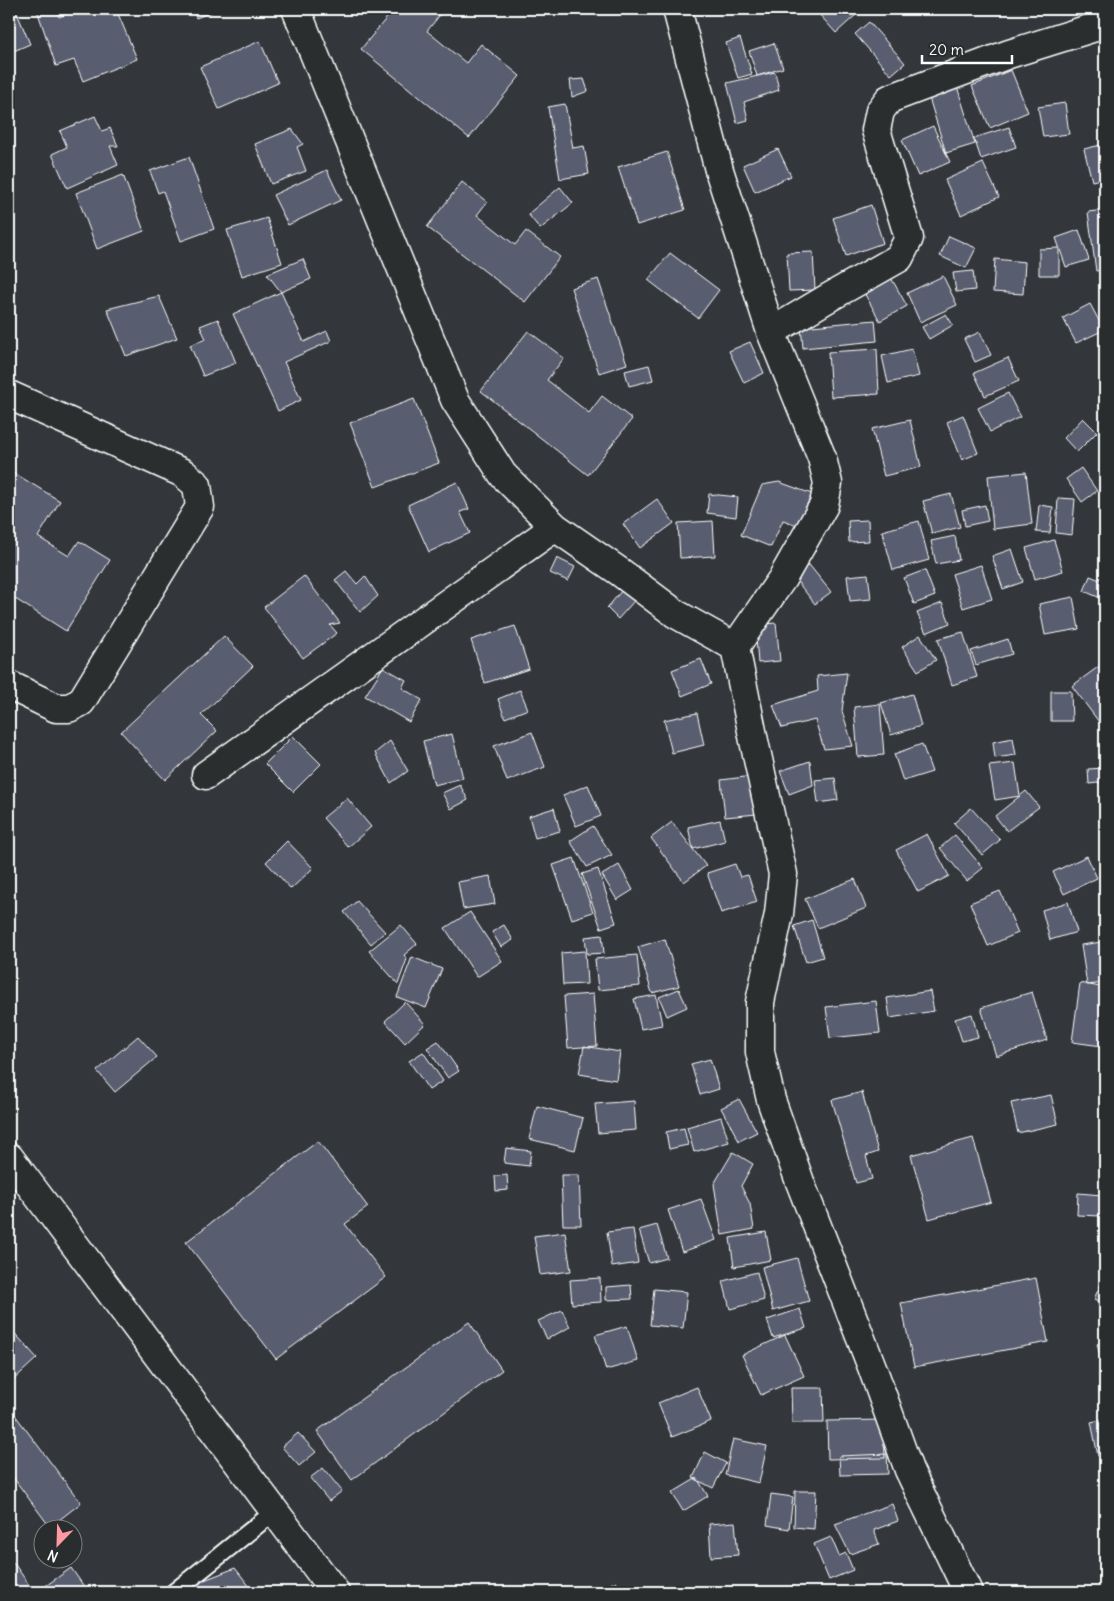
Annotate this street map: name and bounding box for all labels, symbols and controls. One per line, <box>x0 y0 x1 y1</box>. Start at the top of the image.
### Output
scale bar <box>922 32 1012 64</box>
text: 20 m <box>929 40 964 59</box>
north arrow <box>32 1518 82 1568</box>
text: N <box>45 1546 61 1566</box>

